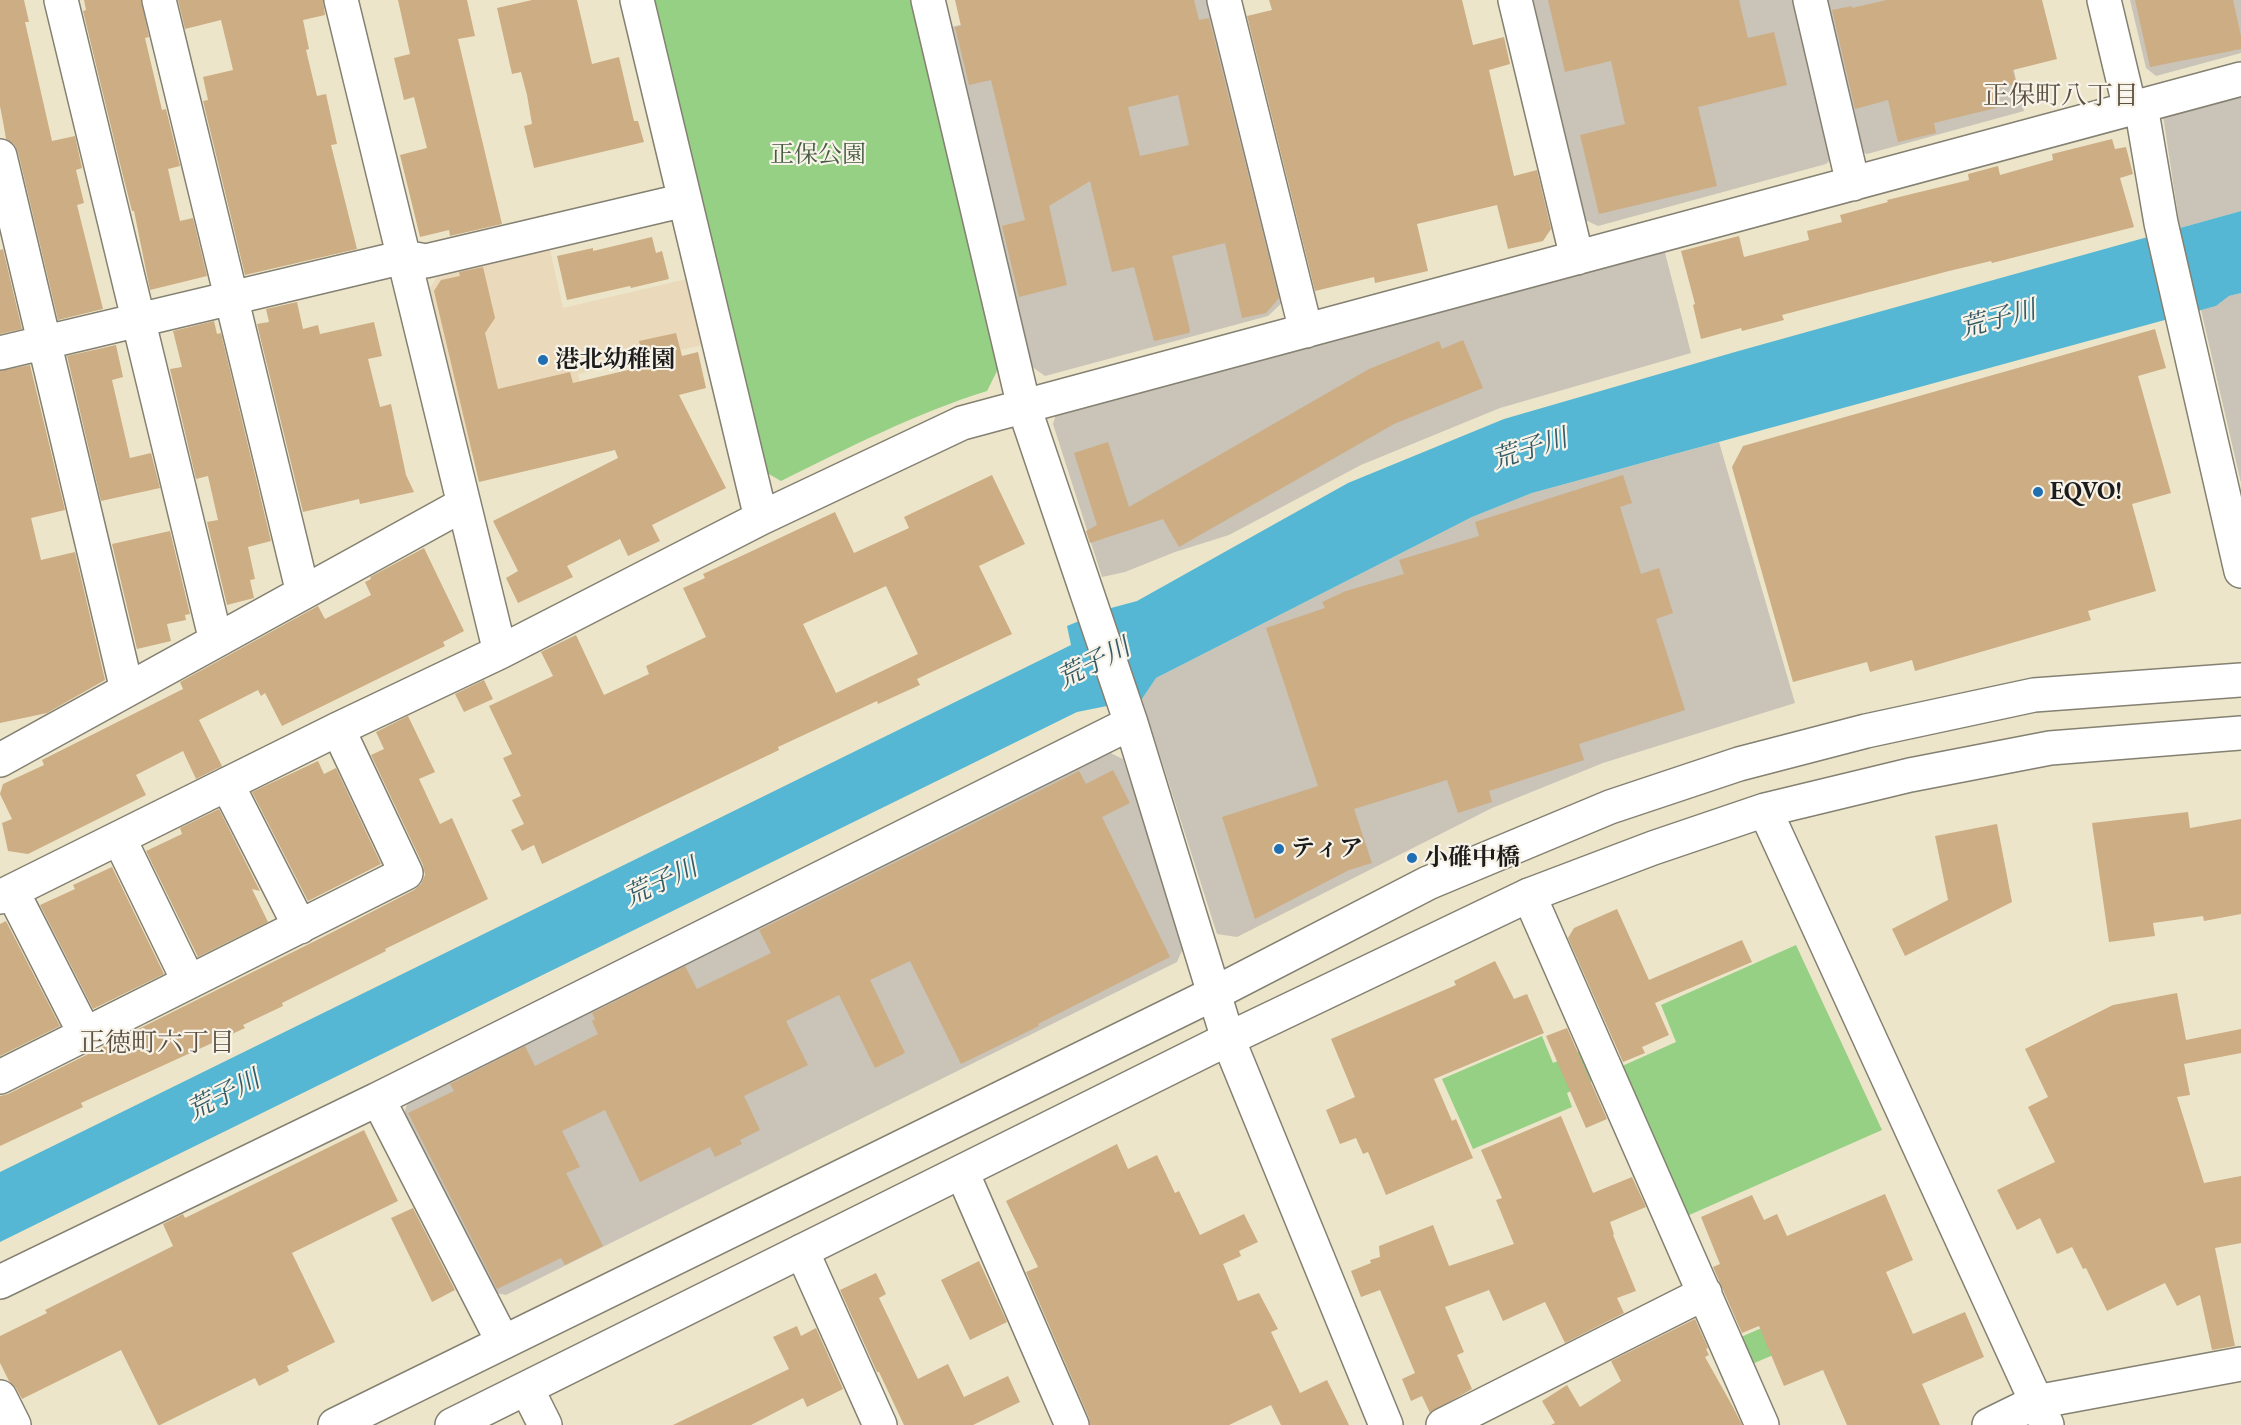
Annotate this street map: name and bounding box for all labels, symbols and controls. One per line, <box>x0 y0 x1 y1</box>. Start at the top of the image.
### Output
district label: 正保町八丁目 <box>1983 81 2139 113</box>
park label: 正保公園 <box>770 141 866 169</box>
water label: 荒子川 <box>1956 295 2040 345</box>
place label: 港北幼稚園 <box>555 346 675 374</box>
marker: 港北幼稚園 <box>536 353 550 367</box>
water label: 荒子川 <box>1488 423 1572 477</box>
place label: EQVO! <box>2050 478 2122 506</box>
marker: EQVO! <box>2031 485 2045 499</box>
water label: 荒子川 <box>1052 632 1136 696</box>
place label: ティア <box>1291 835 1363 863</box>
marker: ティア <box>1272 842 1286 856</box>
place label: 小碓中橋 <box>1424 844 1520 872</box>
marker: 小碓中橋 <box>1405 851 1419 865</box>
water label: 荒子川 <box>619 852 703 914</box>
district label: 正徳町六丁目 <box>79 1028 235 1060</box>
water label: 荒子川 <box>182 1064 266 1128</box>

